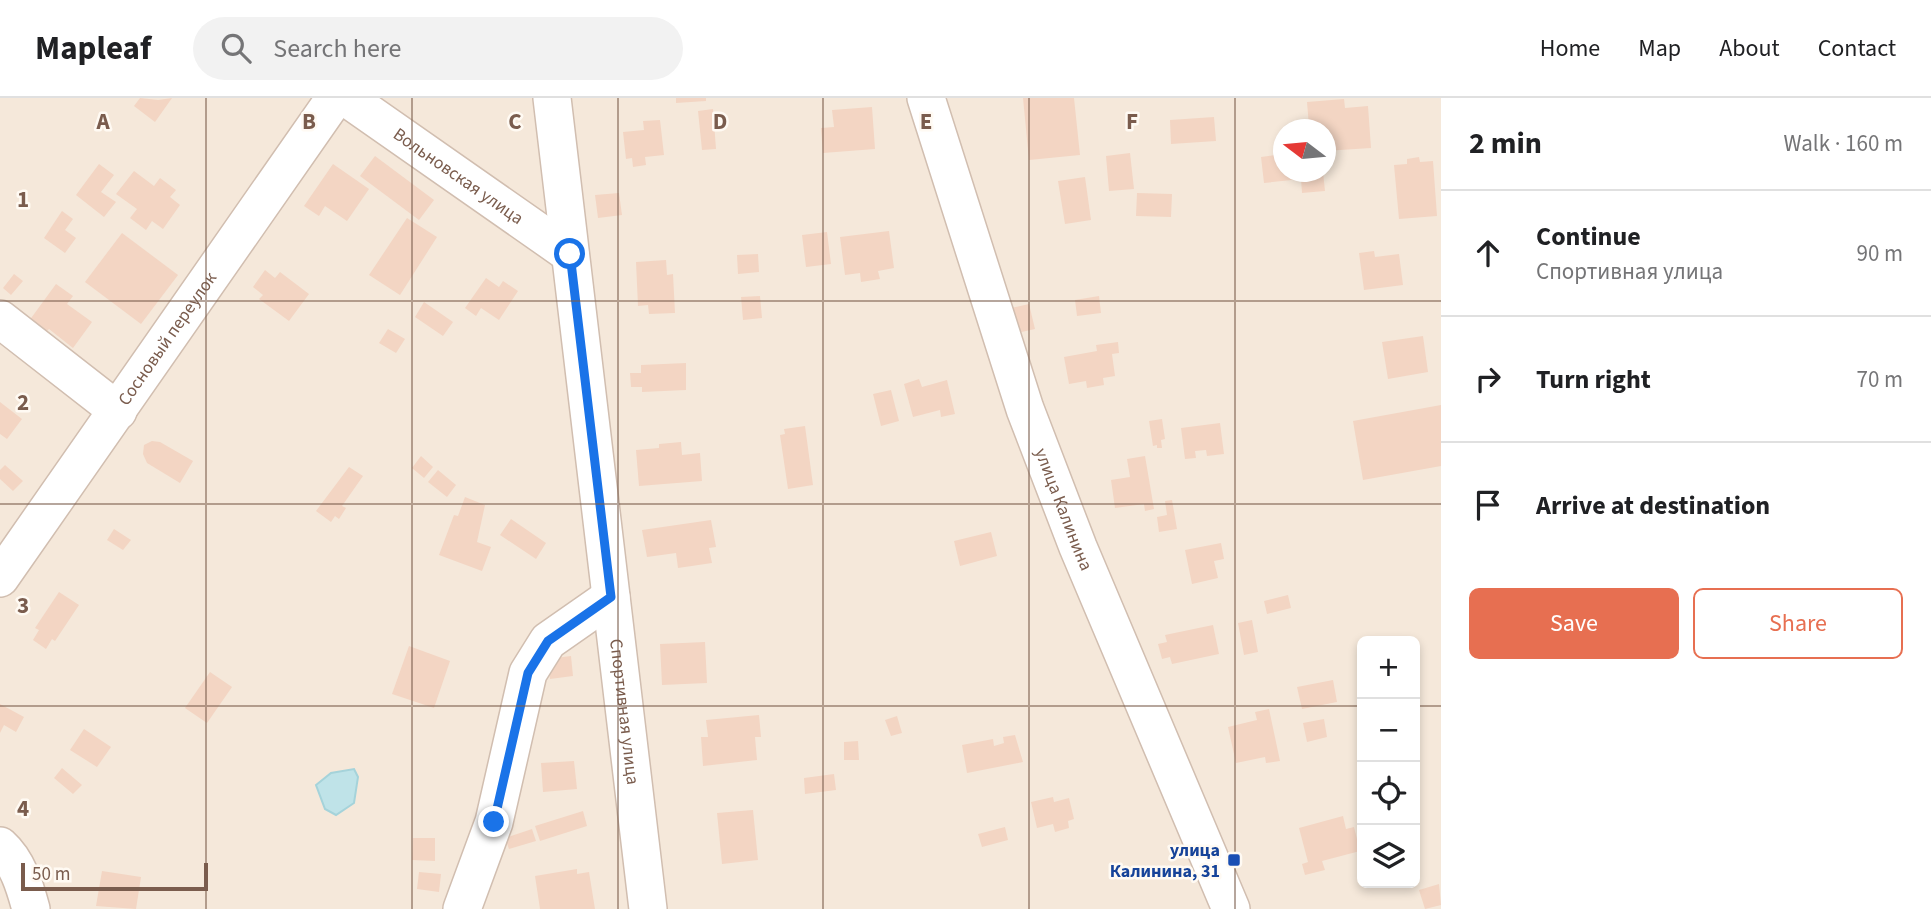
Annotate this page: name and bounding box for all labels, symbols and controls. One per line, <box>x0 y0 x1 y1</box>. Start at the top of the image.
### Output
search box <box>193 17 683 80</box>
text: Mapleaf <box>35 25 151 72</box>
icon: search <box>217 29 255 67</box>
text: Search here <box>273 30 401 67</box>
text: Home <box>1540 31 1600 66</box>
text: Map <box>1638 31 1681 66</box>
text: About <box>1719 31 1780 66</box>
text: Contact <box>1818 31 1896 66</box>
text: A <box>95 105 110 138</box>
text: B <box>302 105 316 138</box>
text: C <box>508 105 522 138</box>
text: D <box>713 105 727 138</box>
text: E <box>920 105 932 138</box>
text: F <box>1126 105 1138 138</box>
north arrow <box>1273 119 1336 182</box>
street label: Вольновская улица <box>388 122 529 230</box>
text: 2 min <box>1469 122 1542 165</box>
text: Walk · 160 m <box>1784 127 1903 160</box>
text: 1 <box>17 183 29 216</box>
text: Continue <box>1536 218 1641 255</box>
icon: ahead <box>1469 234 1507 272</box>
text: 90 m <box>1856 237 1903 270</box>
route start <box>554 238 585 269</box>
text: Спортивная улица <box>1536 255 1723 288</box>
street label: Сосновый переулок <box>112 267 223 410</box>
icon: right <box>1469 360 1507 398</box>
text: Turn right <box>1536 361 1651 398</box>
text: 70 m <box>1856 363 1903 396</box>
text: 2 <box>17 386 29 419</box>
street label: улица Калинина <box>1029 445 1099 575</box>
icon: arrive <box>1469 486 1507 524</box>
text: Arrive at destination <box>1536 487 1770 524</box>
button: Save <box>1469 588 1679 659</box>
button: Share <box>1693 588 1903 659</box>
text: 3 <box>17 589 29 622</box>
map controls <box>1357 636 1420 888</box>
button: + <box>1357 636 1420 699</box>
street label: Спортивная улица <box>604 637 646 786</box>
button: − <box>1357 699 1420 762</box>
button: locate <box>1357 762 1420 825</box>
text: 4 <box>17 792 29 825</box>
route end <box>478 806 509 837</box>
button: layers <box>1357 825 1420 888</box>
place label: улица Калинина, 31 <box>1110 838 1220 884</box>
marker: улица Калинина, 31 <box>1226 852 1242 868</box>
scale bar <box>21 860 208 892</box>
text: 50 m <box>32 861 70 888</box>

